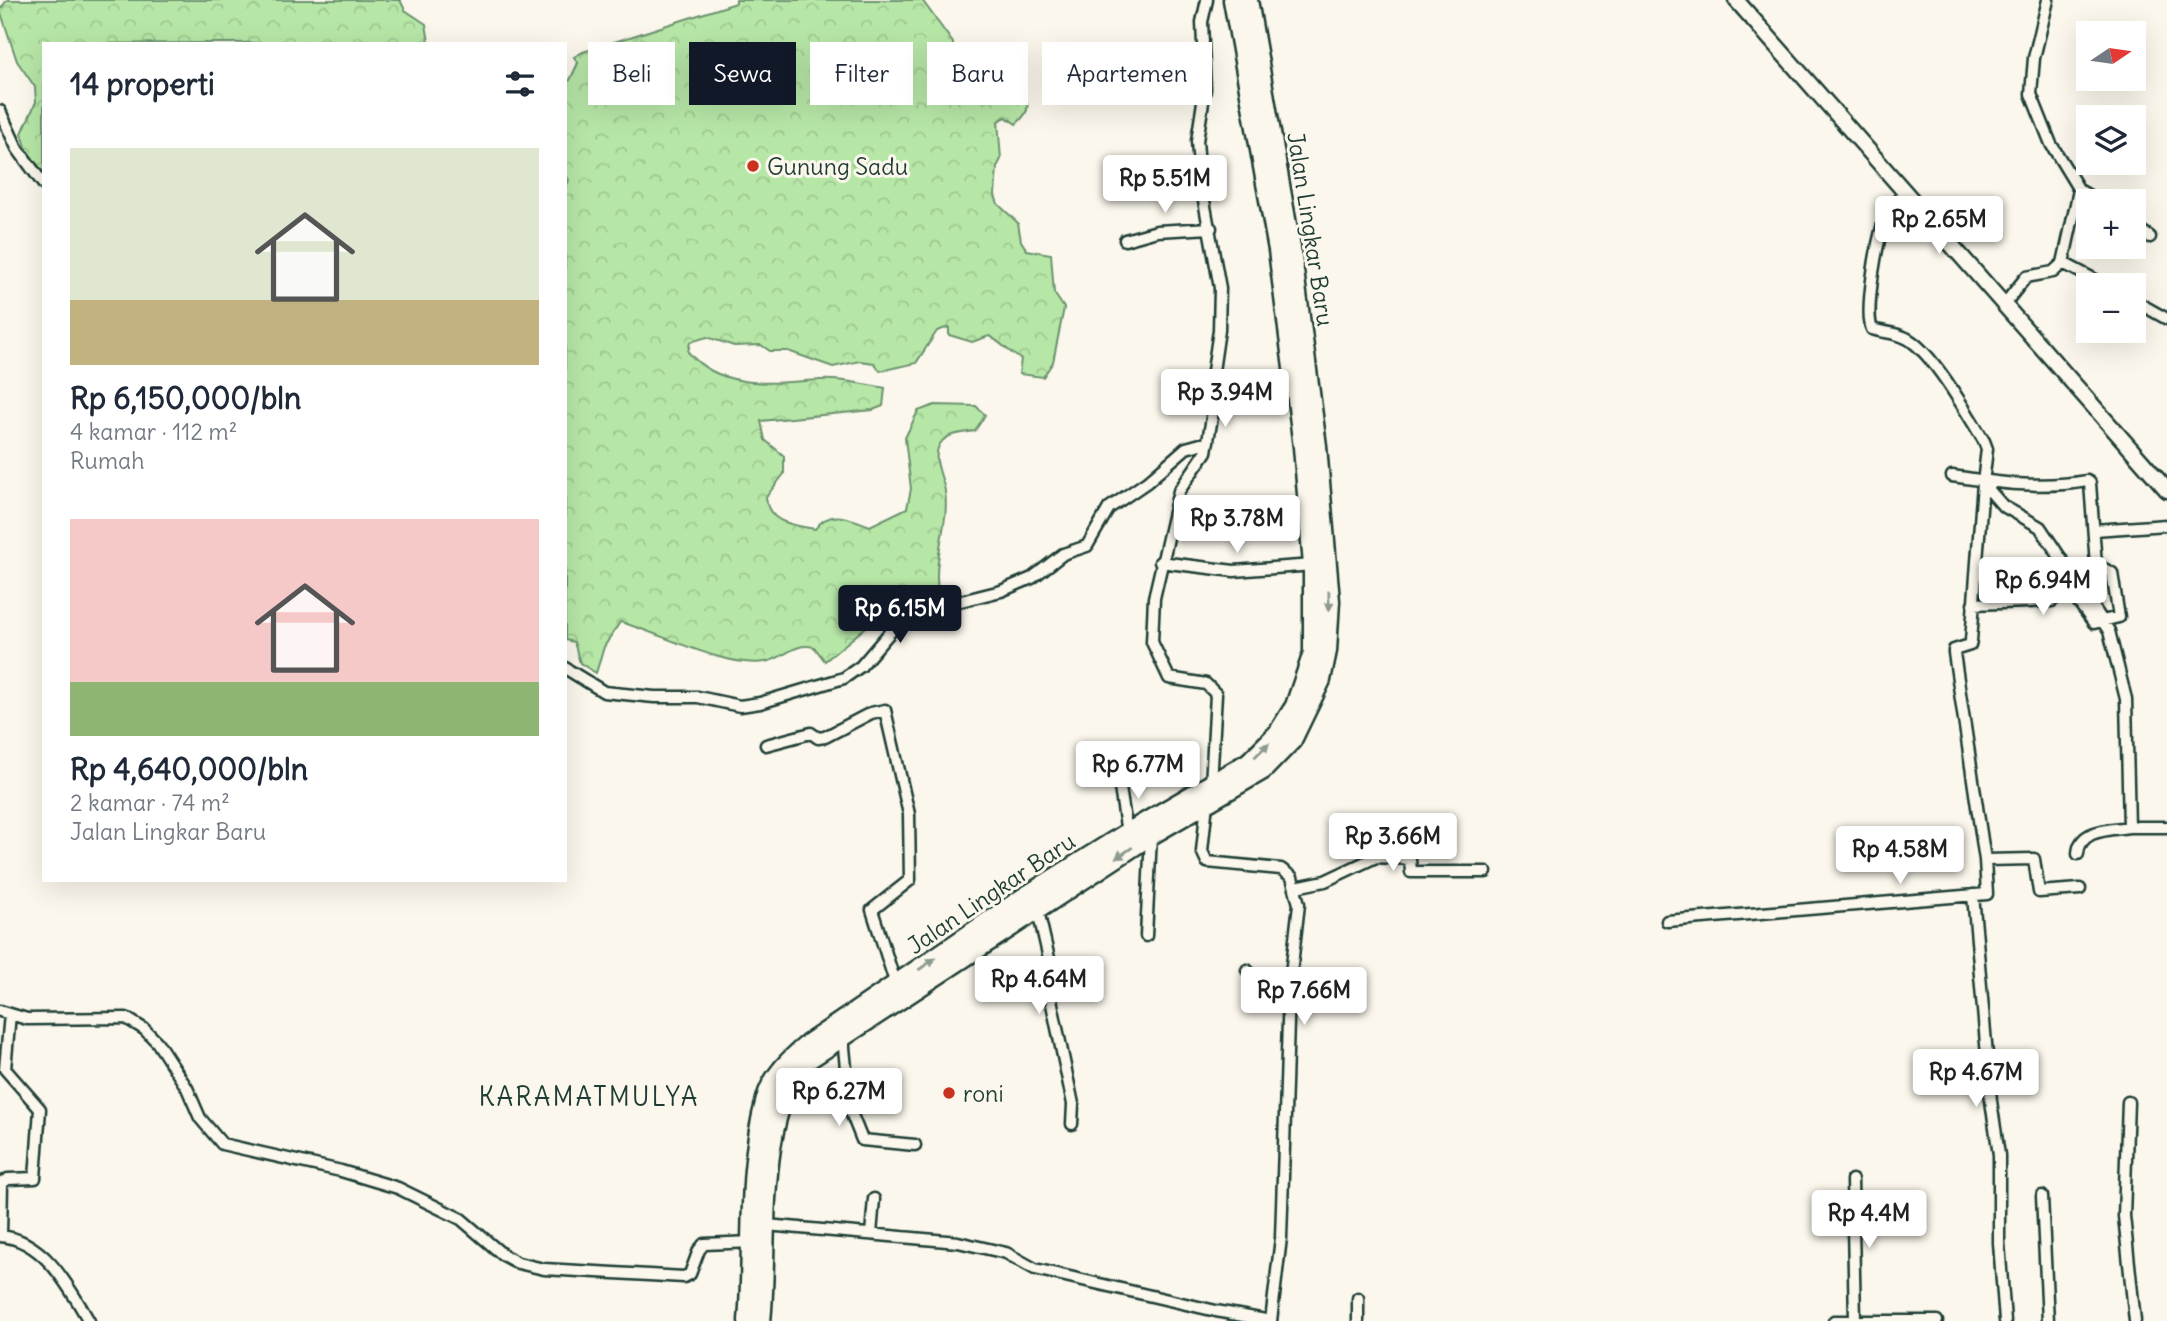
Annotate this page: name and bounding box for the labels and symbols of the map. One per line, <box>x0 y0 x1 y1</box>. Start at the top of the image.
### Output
north arrow <box>2076 21 2146 91</box>
street label: Jalan Lingkar Baru <box>1281 130 1341 328</box>
place label: Gunung Sadu <box>767 152 908 181</box>
pin: Rp 5.51M <box>1093 156 1237 215</box>
marker: Gunung Sadu <box>745 158 761 174</box>
pin: Rp 2.65M <box>1867 196 2011 256</box>
pin: Rp 3.94M <box>1153 370 1297 429</box>
pin: Rp 3.78M <box>1165 496 1309 555</box>
pin: Rp 6.94M <box>1971 558 2115 617</box>
pin: Rp 6.15M <box>828 586 972 645</box>
one-way arrow <box>1323 590 1335 612</box>
one-way arrow <box>1254 741 1271 758</box>
pin: Rp 6.77M <box>1066 742 1210 801</box>
pin: Rp 3.66M <box>1321 814 1465 873</box>
street label: Jalan Lingkar Baru <box>902 826 1080 960</box>
pin: Rp 4.58M <box>1828 826 1972 886</box>
one-way arrow <box>1115 846 1133 860</box>
pin: Rp 4.64M <box>967 956 1111 1016</box>
one-way arrow <box>918 957 936 971</box>
pin: Rp 7.66M <box>1232 968 1376 1027</box>
pin: Rp 4.67M <box>1904 1050 2048 1109</box>
pin: Rp 6.27M <box>767 1068 911 1128</box>
place label: roni <box>963 1079 1004 1108</box>
district label: KARAMATMULYA <box>479 1080 699 1113</box>
marker: roni <box>941 1085 957 1101</box>
pin: Rp 4.4M <box>1804 1190 1934 1250</box>

